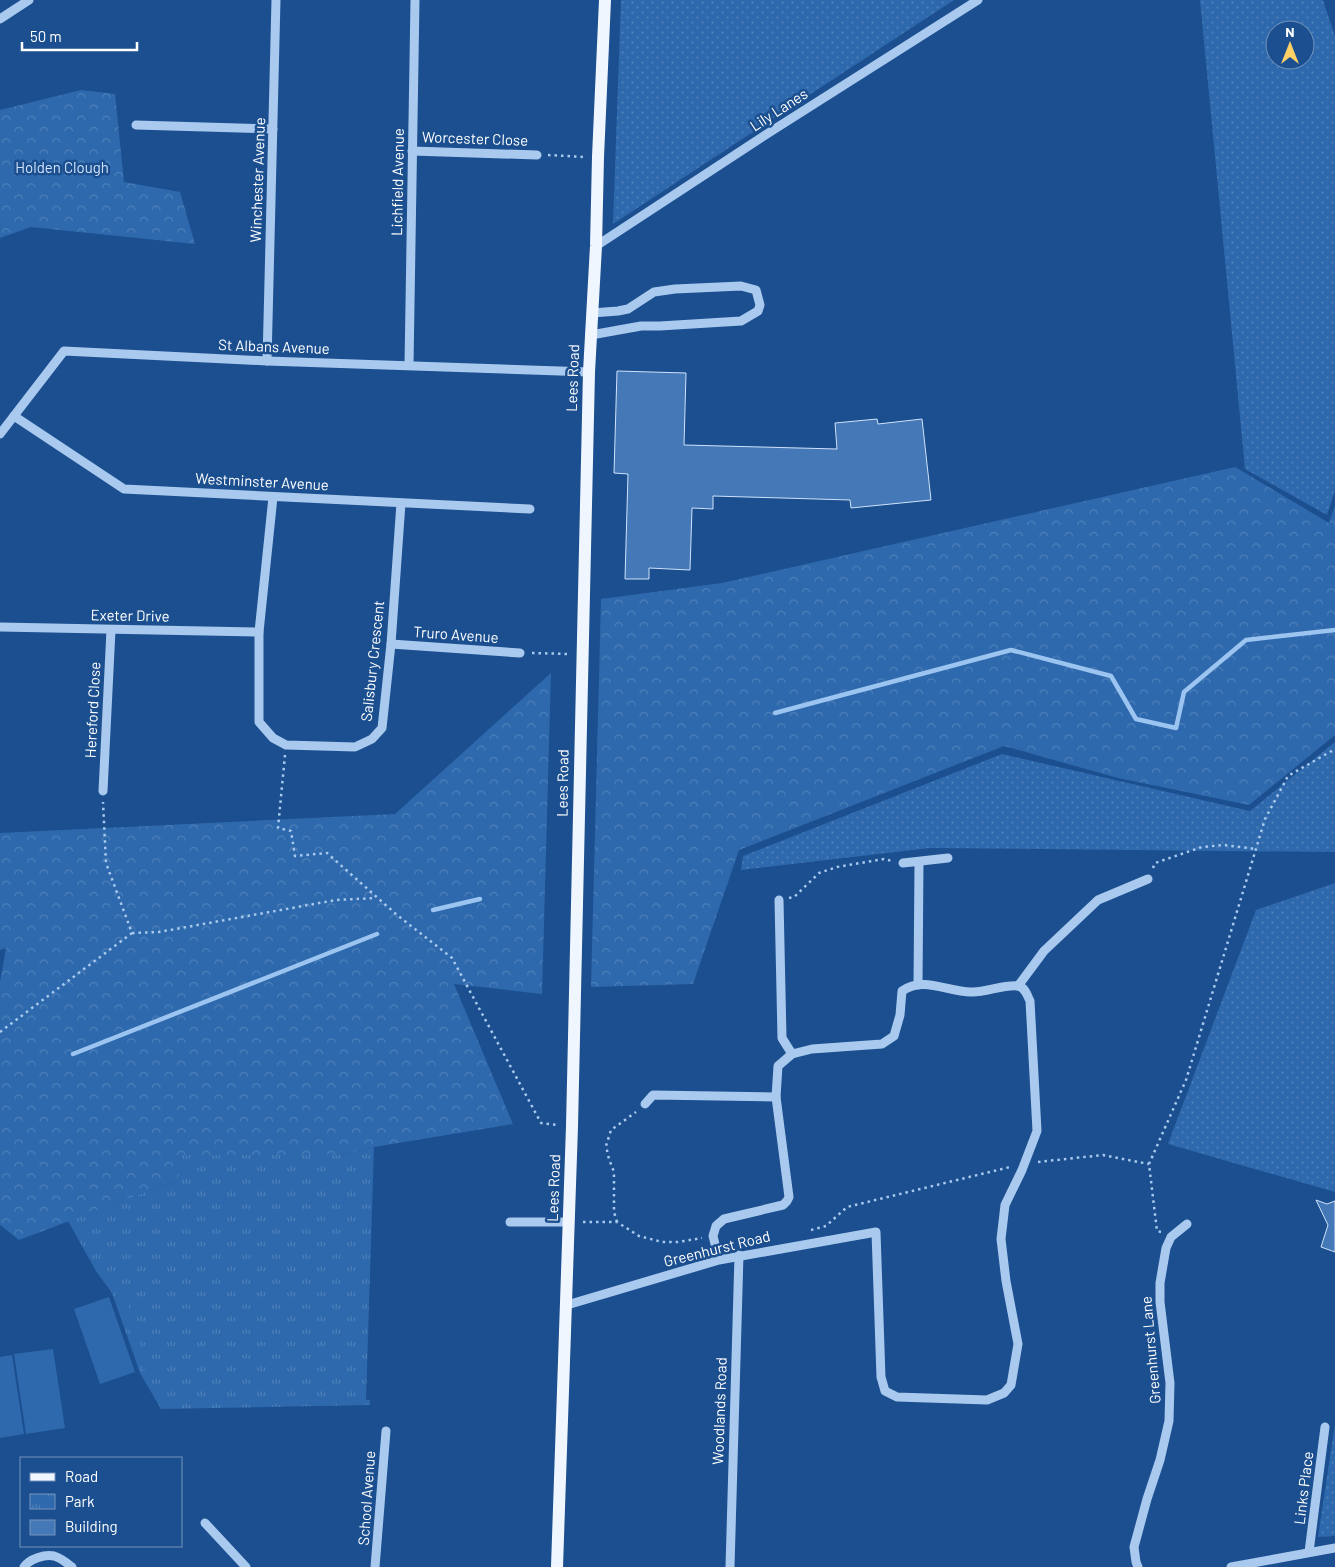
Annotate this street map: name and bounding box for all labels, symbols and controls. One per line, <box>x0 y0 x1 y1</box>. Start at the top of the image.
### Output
scale bar <box>22 20 138 52</box>
north arrow <box>1265 20 1315 70</box>
text: N <box>1285 23 1295 40</box>
text: 50 m <box>30 27 62 45</box>
street label: Lily Lanes <box>746 84 811 134</box>
street label: Winchester Avenue <box>246 117 268 243</box>
street label: Worcester Close <box>422 127 529 149</box>
street label: Lichfield Avenue <box>387 128 407 236</box>
park label: Holden Clough <box>15 158 109 176</box>
street label: St Albans Avenue <box>218 335 330 357</box>
street label: Lees Road <box>562 344 582 412</box>
street label: Westminster Avenue <box>195 469 329 493</box>
street label: Salisbury Crescent <box>357 599 387 722</box>
street label: Exeter Drive <box>90 605 170 625</box>
street label: Truro Avenue <box>413 622 499 646</box>
street label: Hereford Close <box>80 661 104 759</box>
street label: Lees Road <box>552 749 572 817</box>
street label: Lees Road <box>543 1154 563 1222</box>
street label: Greenhurst Road <box>662 1226 772 1270</box>
street label: Greenhurst Lane <box>1136 1296 1164 1405</box>
street label: Woodlands Road <box>708 1357 730 1465</box>
street label: School Avenue <box>354 1450 378 1546</box>
street label: Links Place <box>1290 1450 1316 1526</box>
legend <box>20 1457 182 1547</box>
text: Road <box>65 1467 98 1485</box>
text: Park <box>65 1492 95 1510</box>
text: Building <box>65 1517 118 1535</box>

